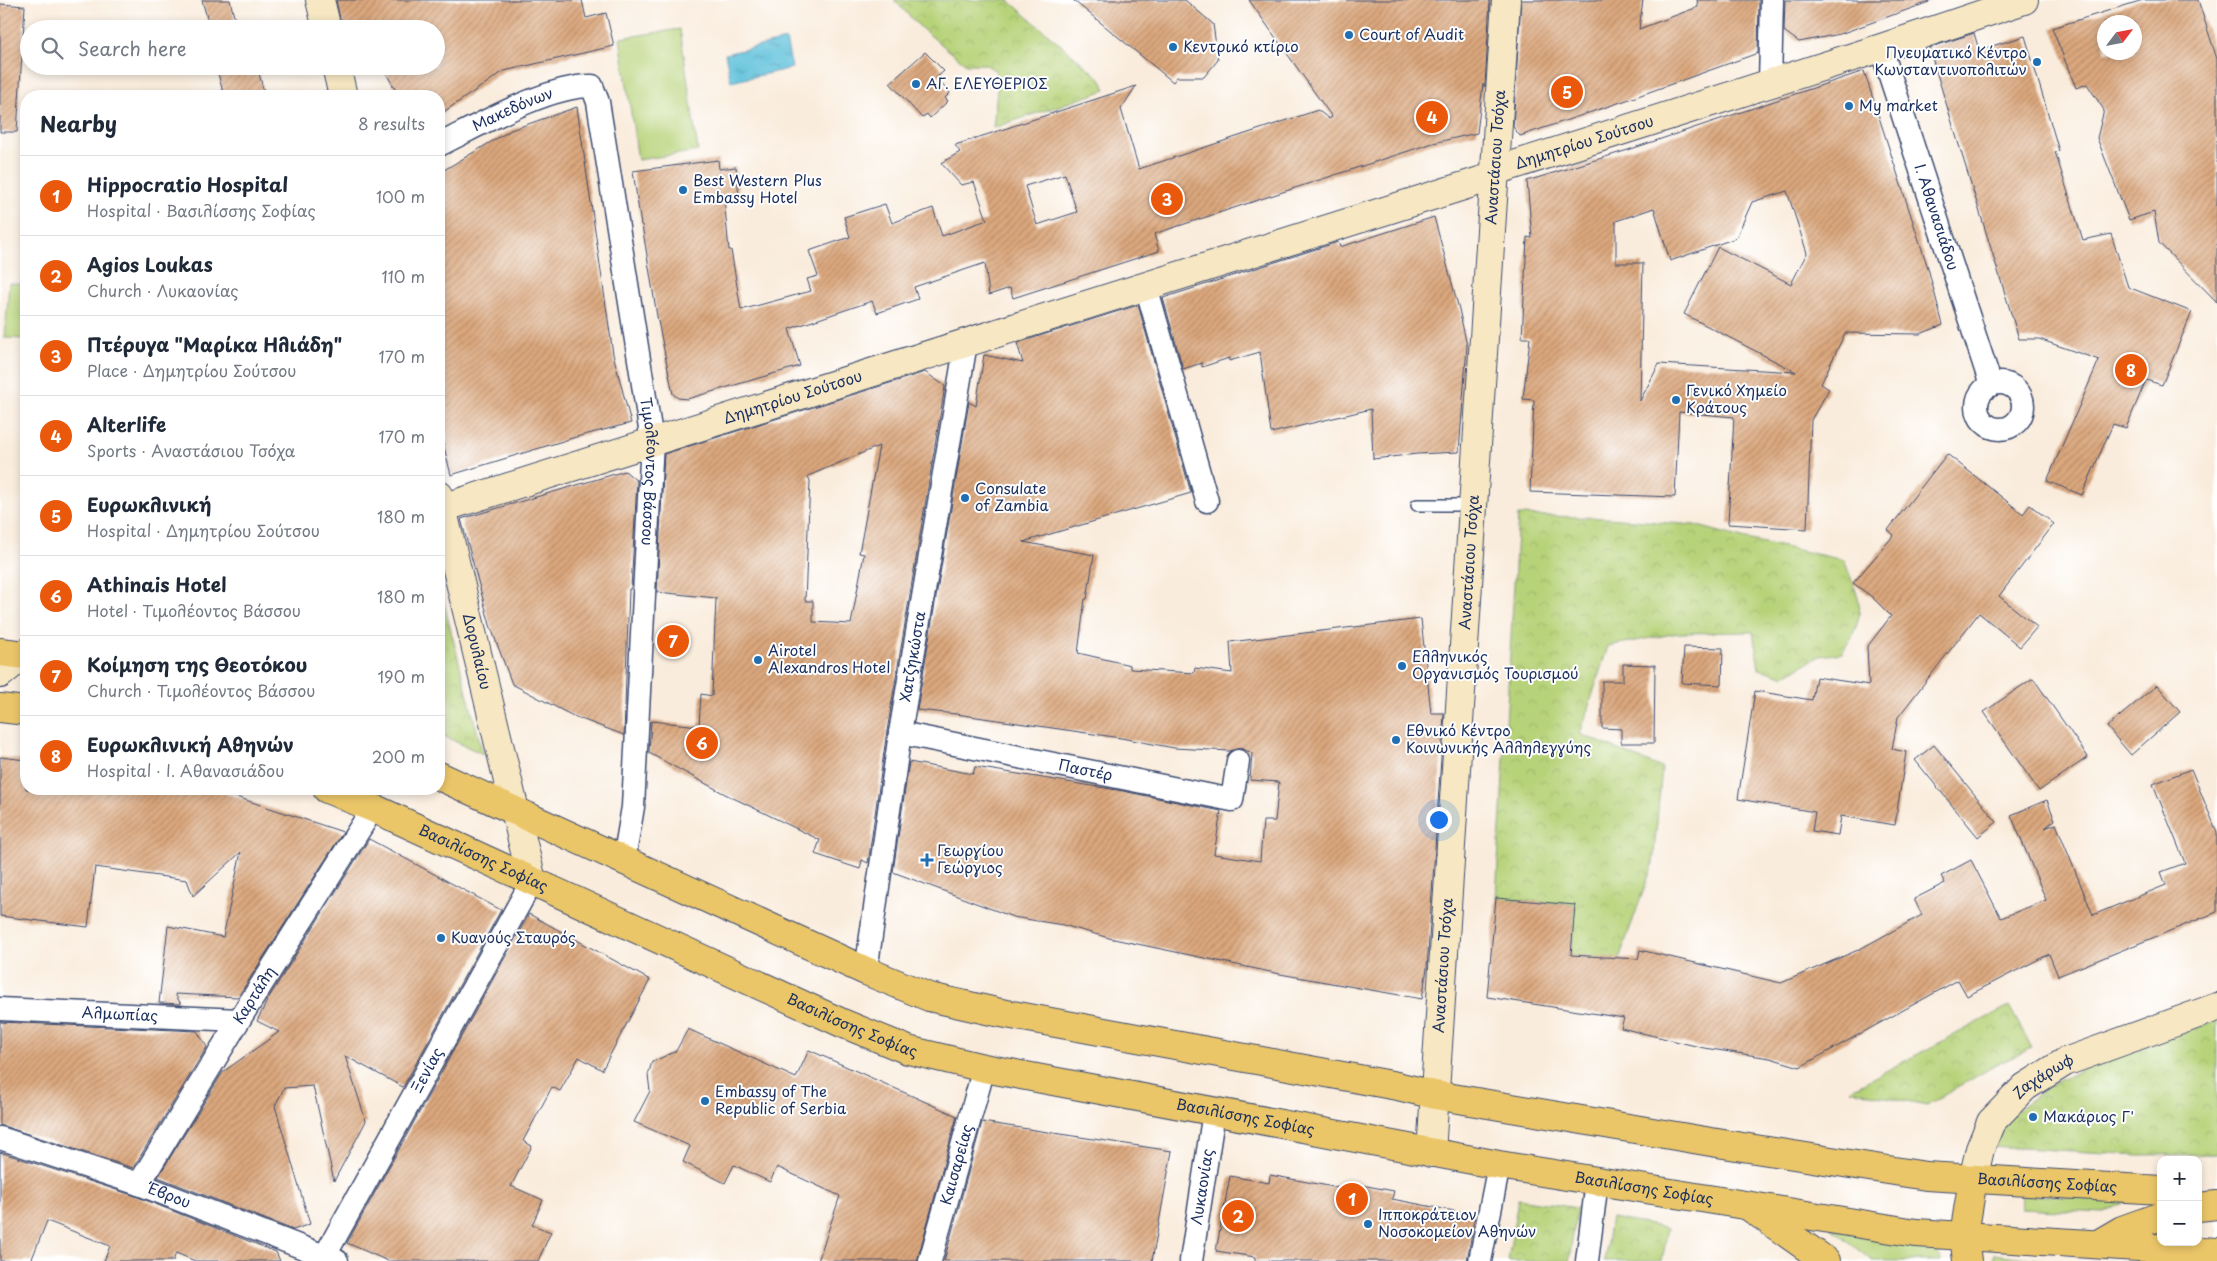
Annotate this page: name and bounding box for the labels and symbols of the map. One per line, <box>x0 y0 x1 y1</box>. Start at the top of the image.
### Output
north arrow <box>2097 15 2142 60</box>
place label: Court of Audit <box>1359 22 1464 45</box>
marker: Court of Audit <box>1343 29 1355 41</box>
place label: Κεντρικό κτίριο <box>1183 34 1299 57</box>
place label: Πνευματικό Κέντρο Κωνσταντινοπολιτών <box>1875 40 2027 80</box>
marker: Κεντρικό κτίριο <box>1167 41 1179 53</box>
marker: Πνευματικό Κέντρο Κωνσταντινοπολιτών <box>2031 56 2043 68</box>
place label: ΑΓ. ΕΛΕΥΘΕΡΙΟΣ <box>926 71 1048 94</box>
pin: 5 <box>1551 73 1583 111</box>
marker: ΑΓ. ΕΛΕΥΘΕΡΙΟΣ <box>910 78 922 90</box>
street label: Μακεδόνων <box>468 80 556 136</box>
street label: Αναστάσιου Τσόχα <box>1478 89 1510 225</box>
place label: My market <box>1859 93 1938 116</box>
pin: 4 <box>1416 98 1448 136</box>
marker: My market <box>1843 100 1855 112</box>
street label: Δημητρίου Σούτσου <box>1512 108 1656 174</box>
street label: Ι. Αθανασιάδου <box>1910 160 1966 273</box>
place label: Best Western Plus Embassy Hotel <box>693 168 822 208</box>
pin: 3 <box>1151 180 1183 218</box>
marker: Best Western Plus Embassy Hotel <box>677 184 689 196</box>
pin: 8 <box>2115 351 2147 389</box>
street label: Δημητρίου Σούτσου <box>720 363 865 429</box>
place label: Γενικό Χημείο Κράτους <box>1686 378 1787 418</box>
marker: Γενικό Χημείο Κράτους <box>1670 394 1682 406</box>
street label: Τιμολέοντος Βάσσου <box>635 395 665 546</box>
place label: Consulate of Zambia <box>975 476 1050 516</box>
marker: Consulate of Zambia <box>959 492 971 504</box>
street label: Αναστάσιου Τσόχα <box>1452 494 1484 630</box>
street label: Χατζηκώστα <box>892 609 930 703</box>
street label: Δορυλαίου <box>458 610 499 692</box>
pin: 7 <box>657 622 689 660</box>
place label: Airotel Alexandros Hotel <box>768 638 890 678</box>
place label: Ελληνικός Οργανισμός Τουρισμού <box>1412 644 1579 684</box>
marker: Airotel Alexandros Hotel <box>752 654 764 666</box>
marker: Ελληνικός Οργανισμός Τουρισμού <box>1396 660 1408 672</box>
place label: Εθνικό Κέντρο Κοινωνικής Αλληλεγγύης <box>1406 718 1591 758</box>
pin: 6 <box>686 724 718 762</box>
marker: Εθνικό Κέντρο Κοινωνικής Αλληλεγγύης <box>1390 734 1402 746</box>
street label: Παστέρ <box>1056 752 1115 786</box>
your location <box>1426 807 1452 833</box>
street label: Βασιλίσσης Σοφίας <box>415 817 553 897</box>
place label: Γεωργίου Γεώργιος <box>937 838 1004 878</box>
marker: Γεωργίου Γεώργιος <box>921 854 933 866</box>
street label: Αναστάσιου Τσόχα <box>1426 897 1458 1034</box>
place label: Κυανούς Σταυρός <box>451 925 576 948</box>
marker: Κυανούς Σταυρός <box>435 932 447 944</box>
street label: Καρτάλη <box>226 961 280 1028</box>
street label: Βασιλίσσης Σοφίας <box>783 986 920 1062</box>
street label: Αλμωπίας <box>81 1000 159 1026</box>
street label: Ξενίας <box>404 1042 448 1096</box>
street label: Ζαχάρωφ <box>2006 1047 2077 1104</box>
place label: Embassy of The Republic of Serbia <box>715 1079 847 1119</box>
street label: Βασιλίσσης Σοφίας <box>1174 1091 1317 1140</box>
marker: Embassy of The Republic of Serbia <box>699 1095 711 1107</box>
place label: Μακάριος Γ' <box>2043 1104 2134 1127</box>
marker: Μακάριος Γ' <box>2027 1111 2039 1123</box>
street label: Καισαρείας <box>933 1121 978 1207</box>
street label: Λυκαονίας <box>1184 1147 1218 1226</box>
street label: Βασιλίσσης Σοφίας <box>1573 1165 1716 1210</box>
street label: Βασιλίσσης Σοφίας <box>1976 1166 2118 1197</box>
street label: Έβρου <box>143 1175 195 1213</box>
pin: 1 <box>1336 1180 1368 1218</box>
pin: 2 <box>1222 1197 1254 1235</box>
place label: Ιπποκράτειον Νοσοκομείον Αθηνών <box>1378 1202 1536 1242</box>
marker: Ιπποκράτειον Νοσοκομείον Αθηνών <box>1362 1218 1374 1230</box>

